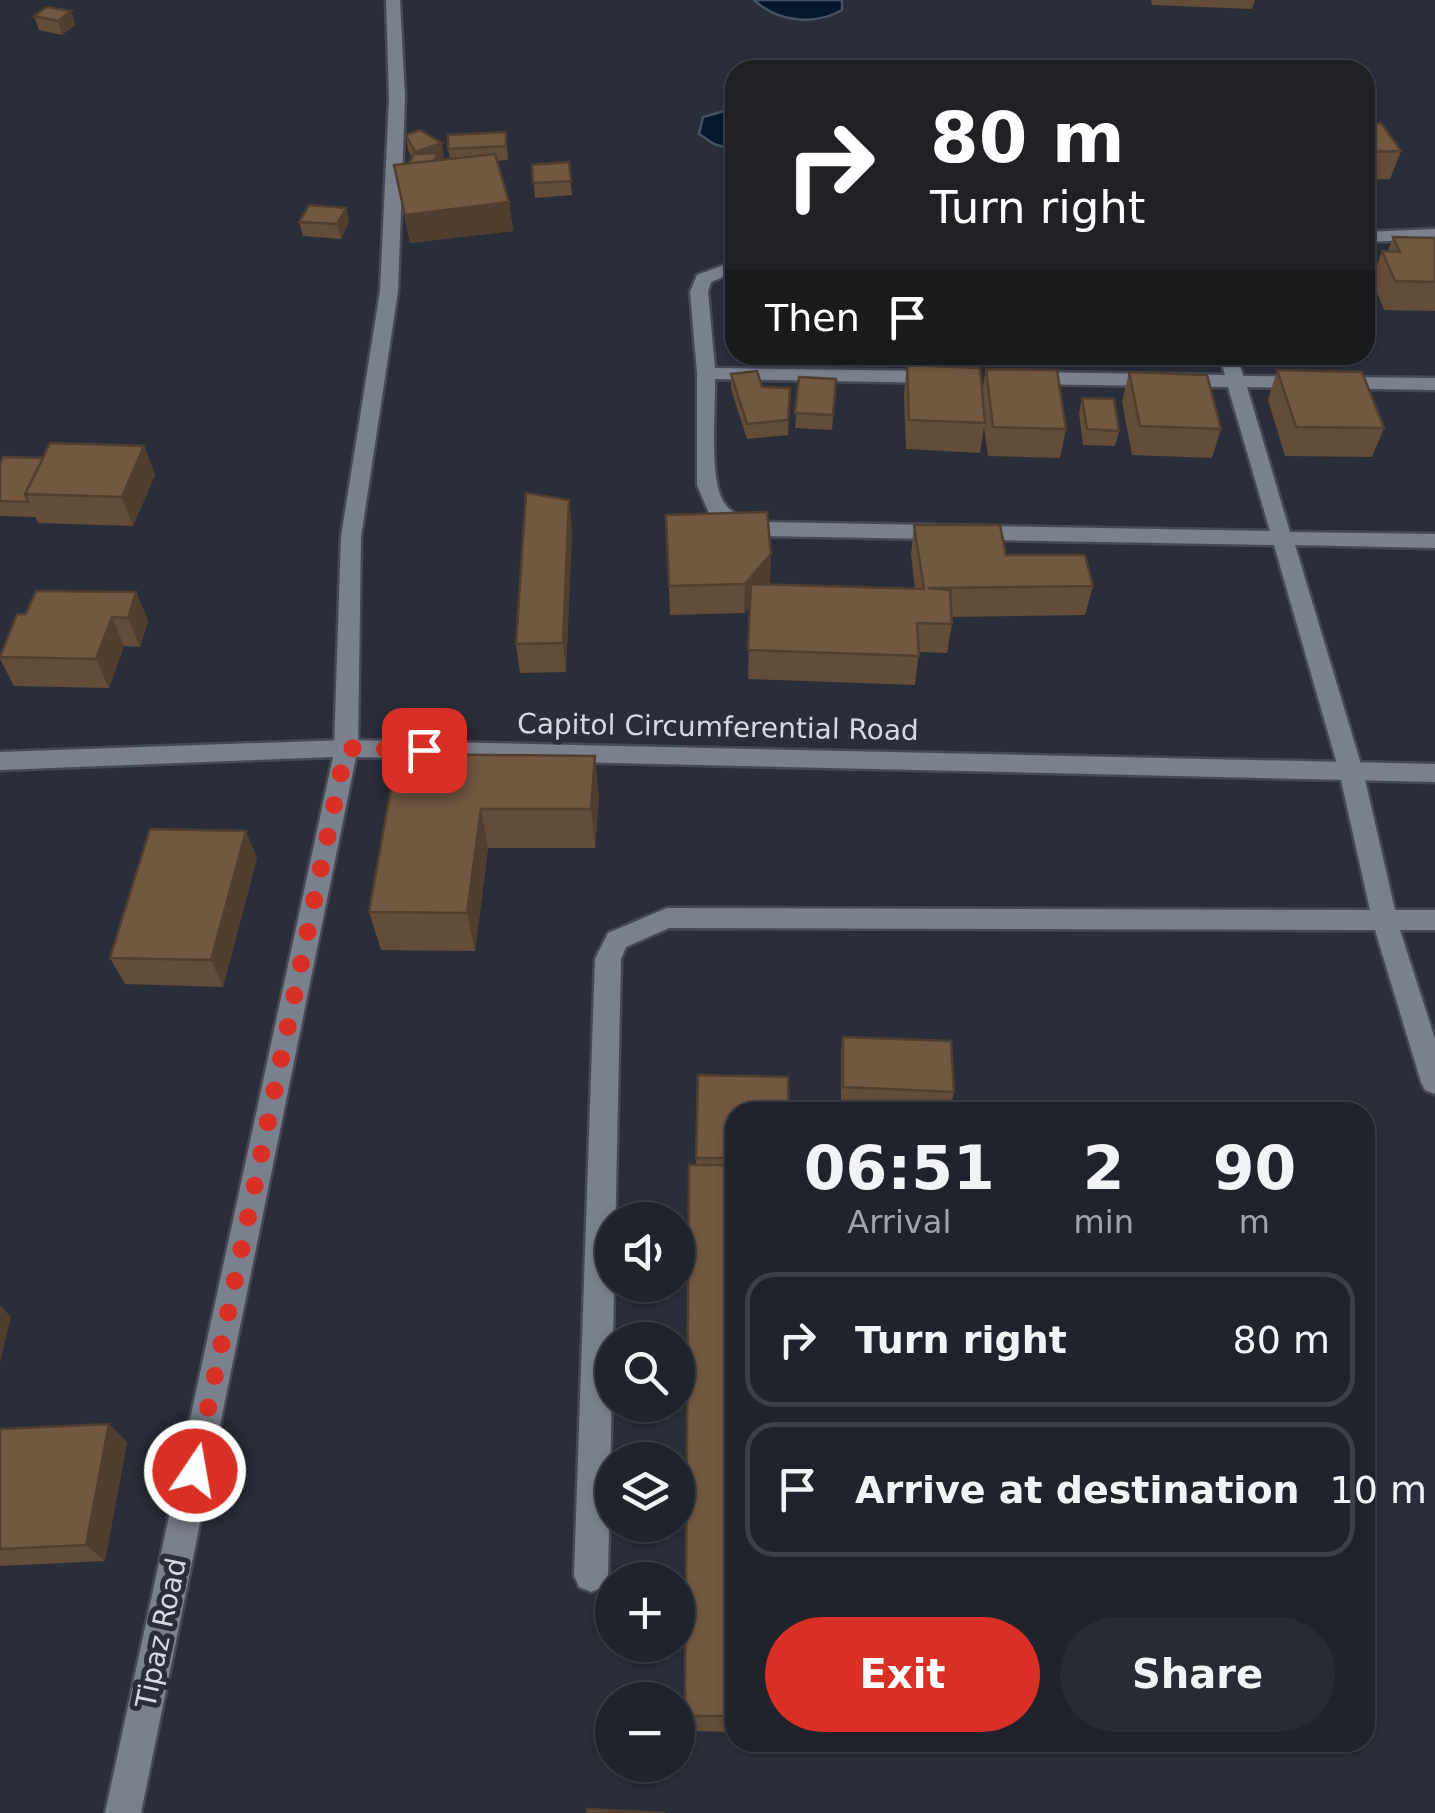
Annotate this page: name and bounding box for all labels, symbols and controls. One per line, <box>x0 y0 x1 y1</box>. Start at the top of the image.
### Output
text: 80 m <box>930 97 1125 179</box>
icon: right <box>765 100 895 230</box>
text: Turn right <box>930 181 1145 234</box>
icon: arrive <box>880 290 935 345</box>
text: Then <box>765 296 860 340</box>
street label: Capitol Circumferential Road <box>517 707 919 747</box>
pin <box>382 708 467 793</box>
icon: arrive <box>397 723 452 778</box>
text: 06:51 <box>804 1133 995 1203</box>
text: 2 <box>1083 1133 1125 1203</box>
text: 90 <box>1213 1133 1296 1203</box>
map controls <box>595 1202 695 1782</box>
button: sound <box>595 1202 695 1302</box>
text: Arrival <box>847 1203 951 1241</box>
text: min <box>1074 1203 1134 1241</box>
text: m <box>1239 1203 1270 1241</box>
icon: right <box>770 1312 825 1367</box>
text: Turn right <box>855 1318 1067 1362</box>
text: 80 m <box>1233 1318 1330 1362</box>
button: search <box>595 1322 695 1422</box>
position arrow <box>143 1419 247 1523</box>
button: layers <box>595 1442 695 1542</box>
icon: arrive <box>770 1462 825 1517</box>
text: Arrive at destination <box>855 1468 1300 1512</box>
text: 10 m <box>1330 1468 1427 1512</box>
street label: Tipaz Road <box>129 1555 193 1712</box>
button: + <box>595 1562 695 1662</box>
button: Exit <box>765 1617 1040 1732</box>
button: Share <box>1060 1617 1335 1732</box>
button: − <box>595 1682 695 1782</box>

